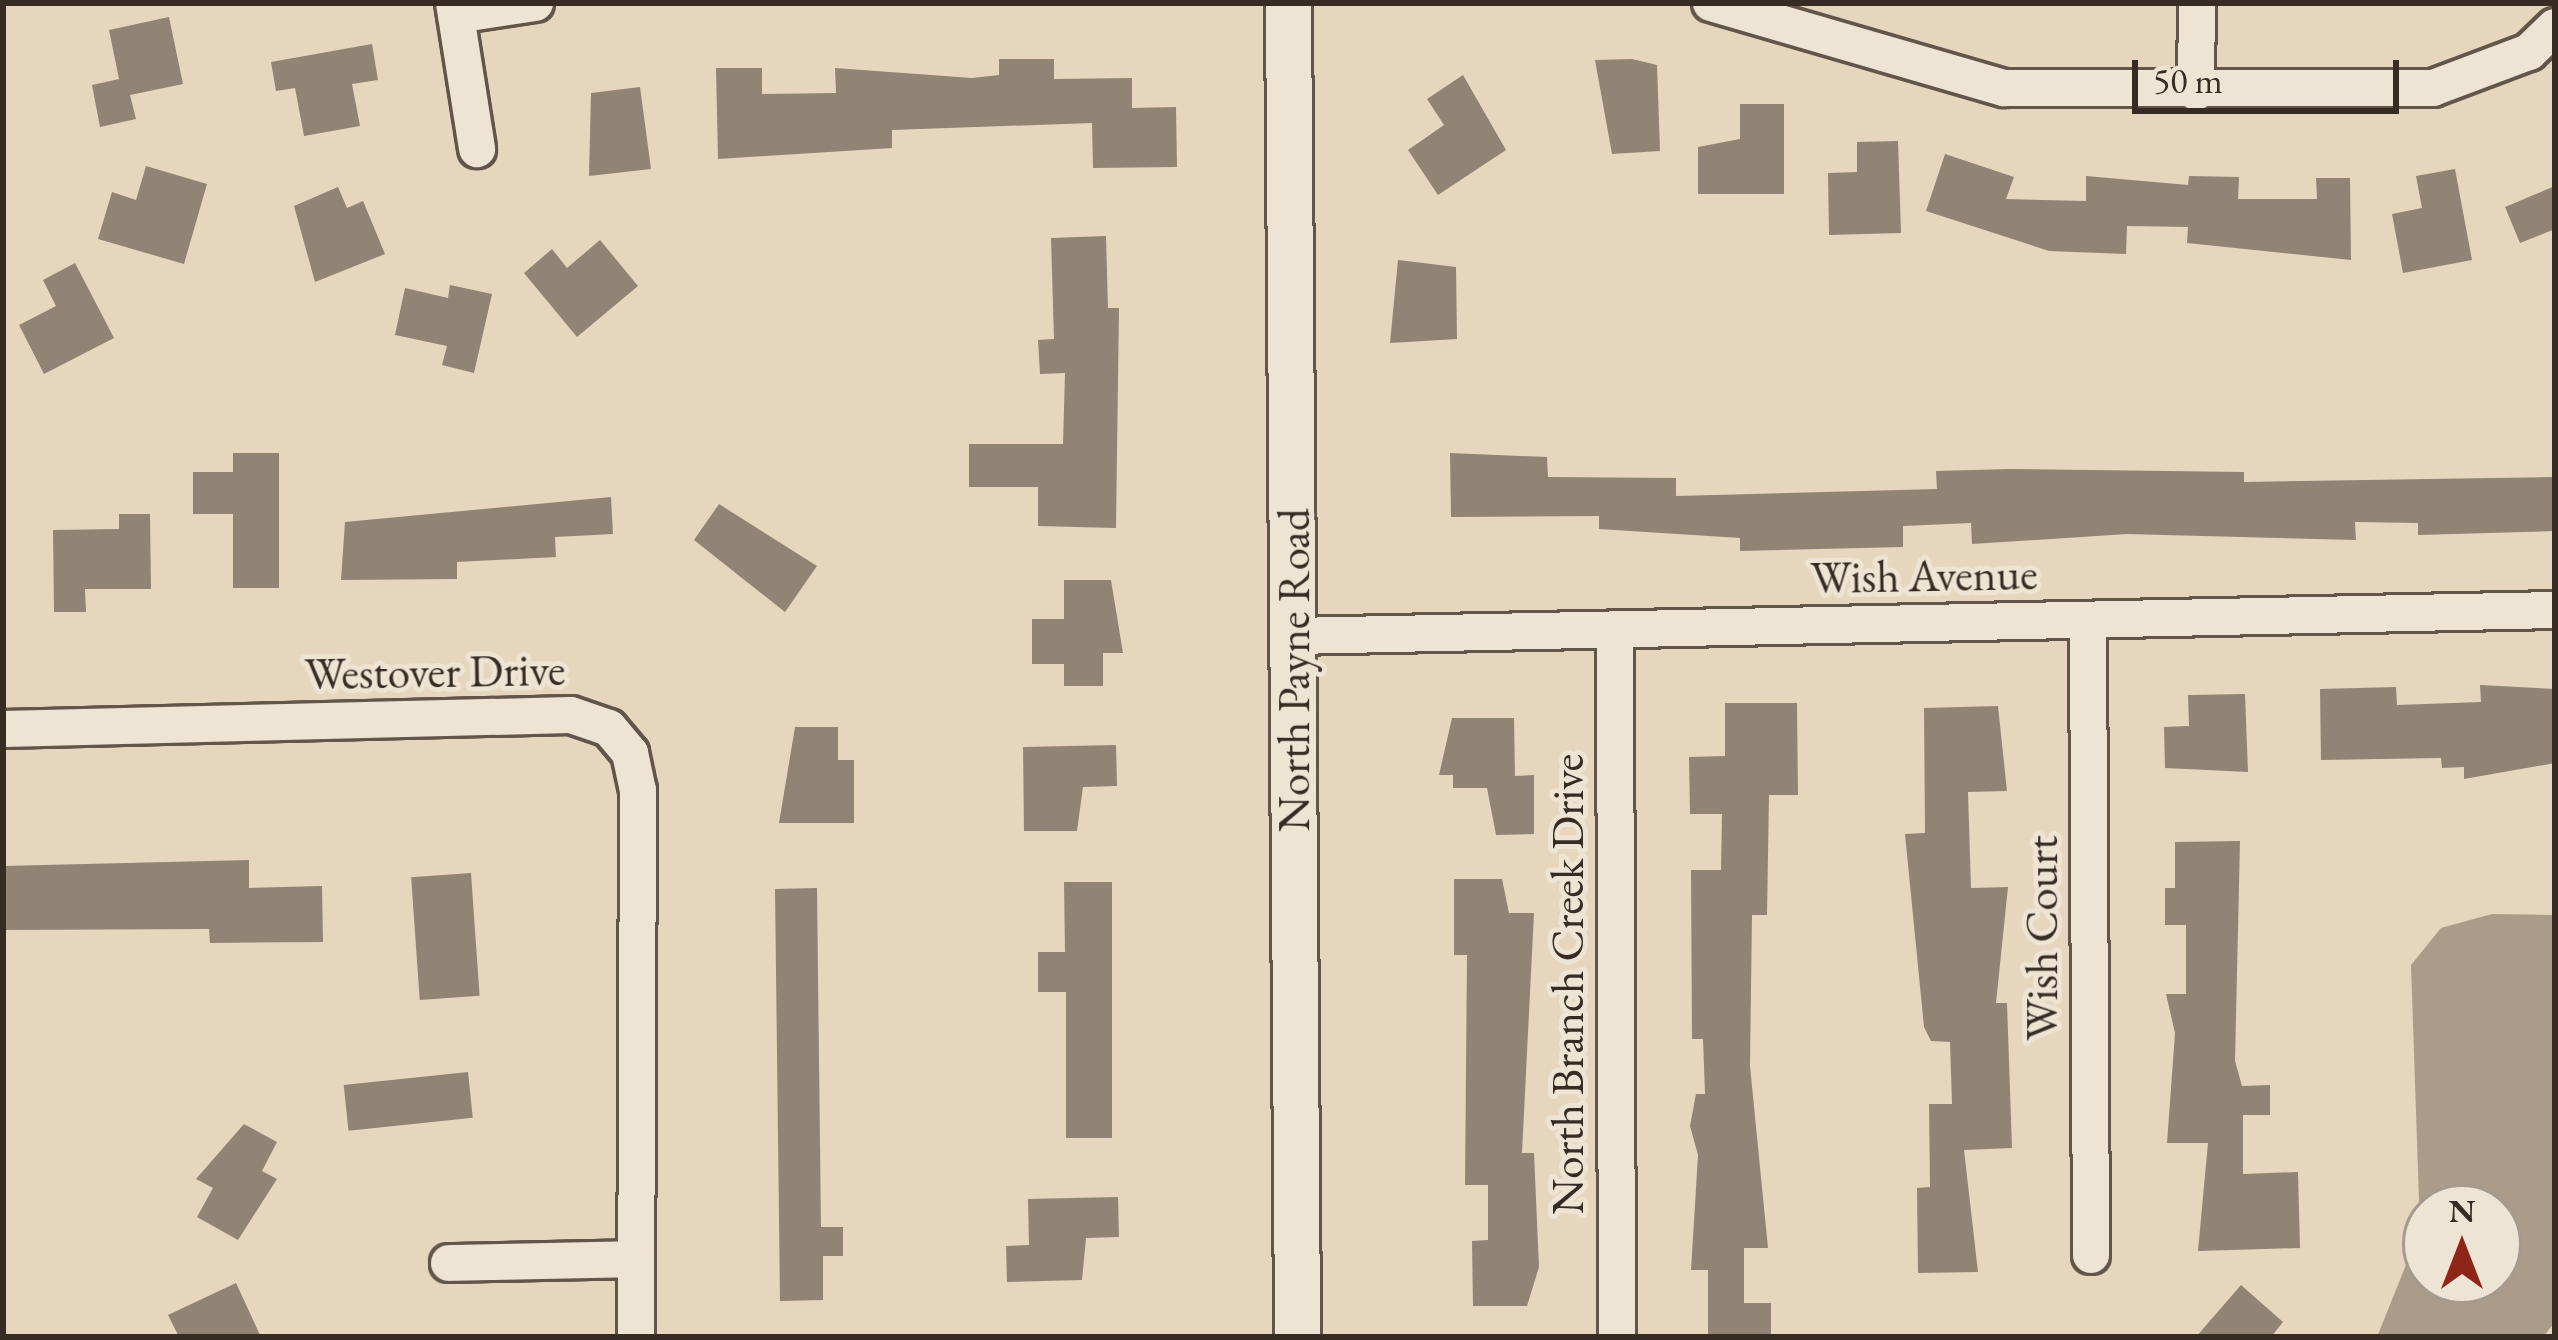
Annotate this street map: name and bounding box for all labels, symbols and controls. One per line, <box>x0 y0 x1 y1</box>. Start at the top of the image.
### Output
scale bar <box>2138 36 2405 110</box>
text: 50 m <box>2153 57 2223 104</box>
street label: North Payne Road <box>1267 508 1321 832</box>
street label: Wish Avenue <box>1810 547 2038 605</box>
street label: Westover Drive <box>304 643 566 701</box>
street label: North Branch Creek Drive <box>1541 754 1595 1214</box>
street label: Wish Court <box>2015 835 2069 1041</box>
north arrow <box>2402 1184 2522 1304</box>
text: N <box>2449 1189 2475 1232</box>

